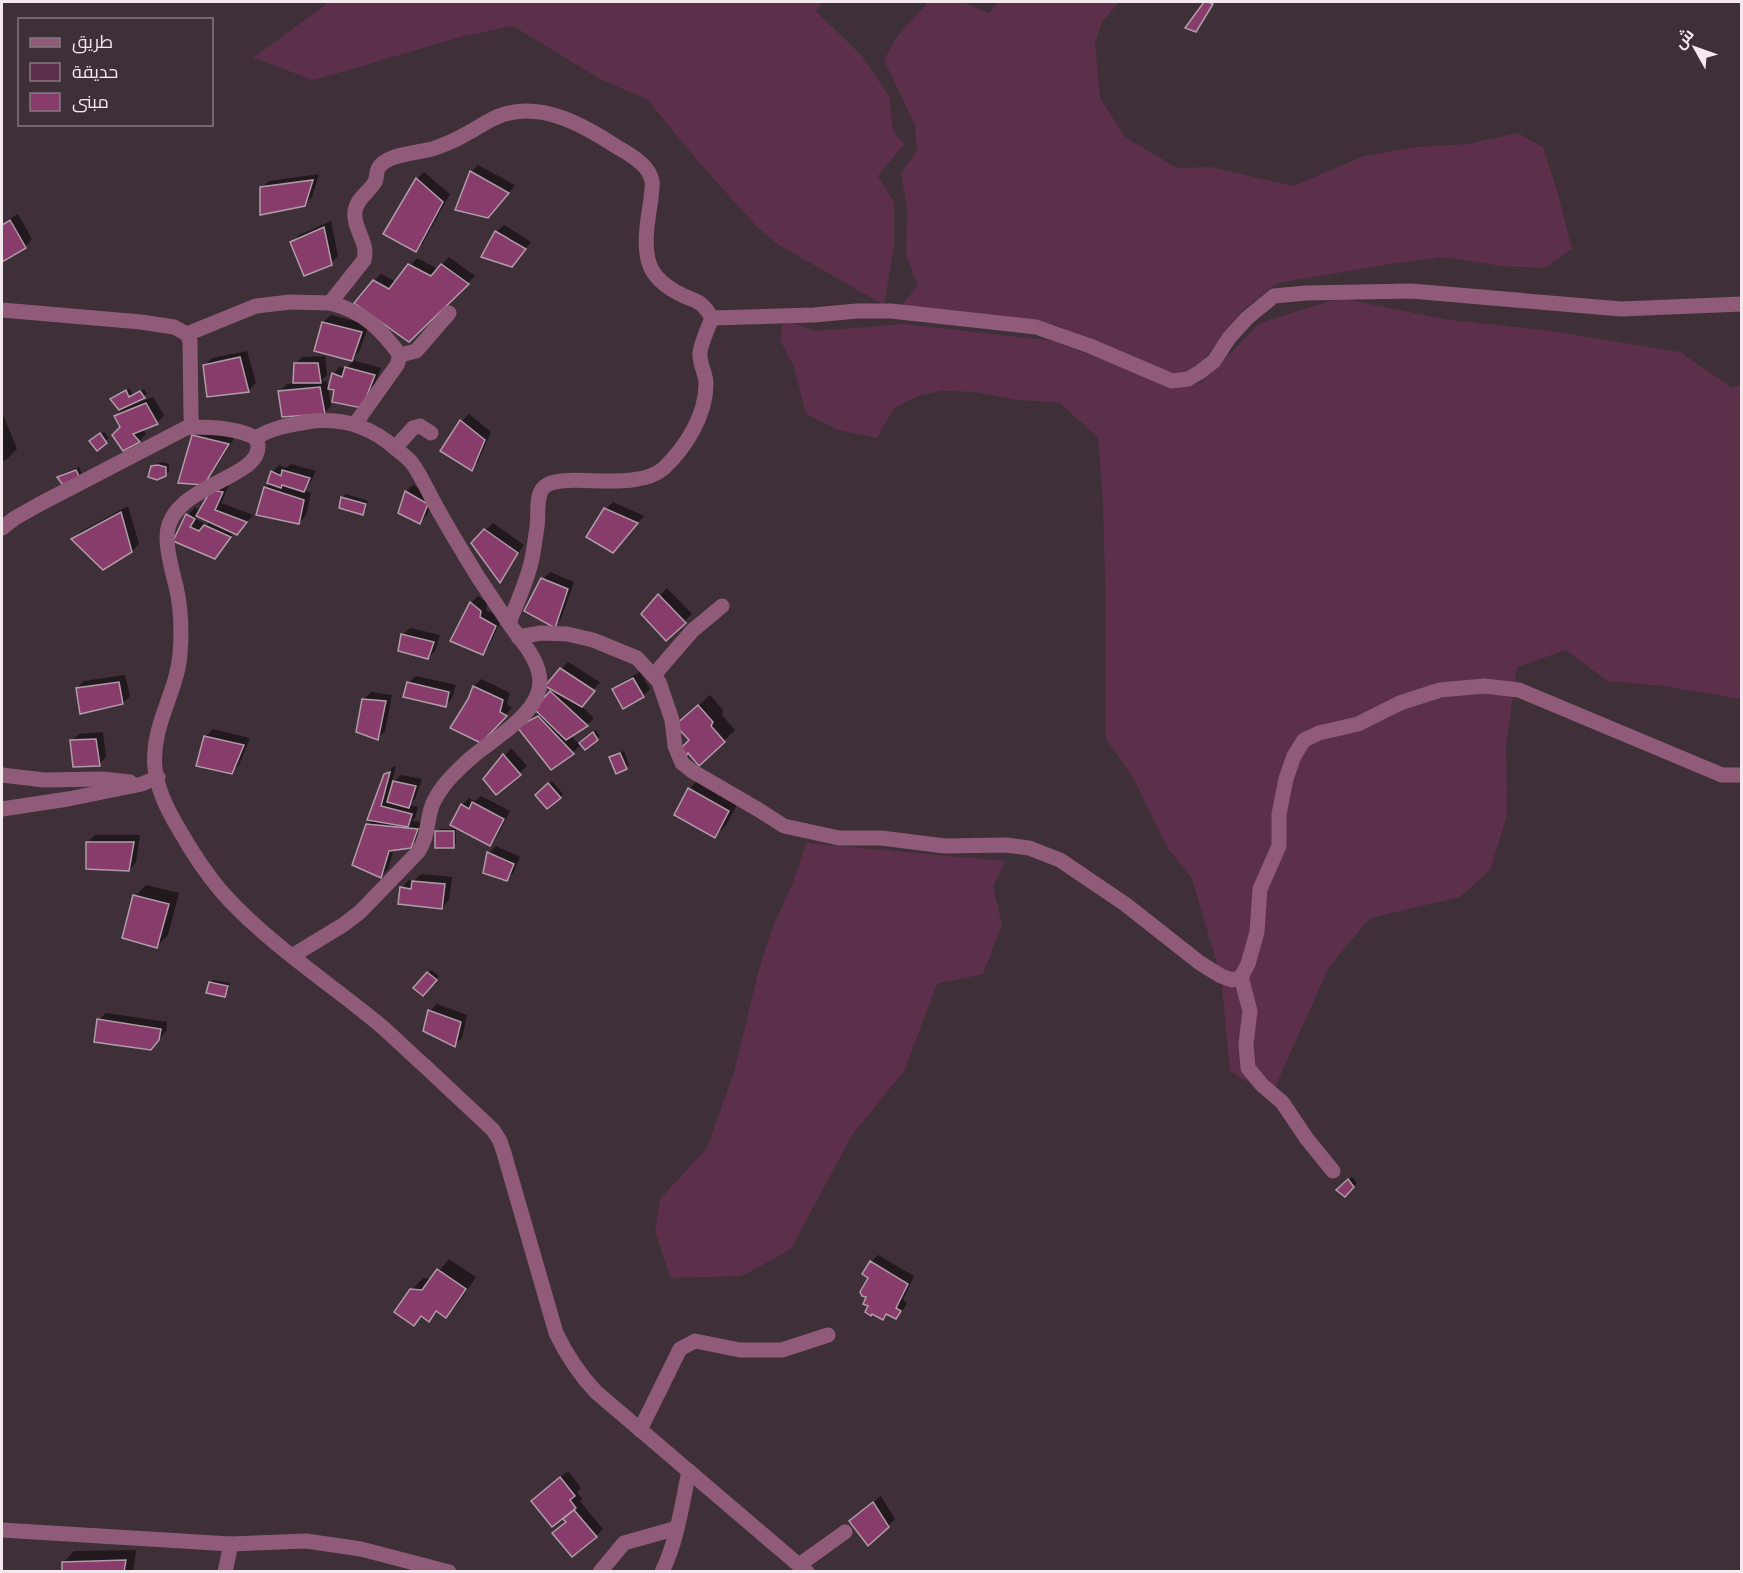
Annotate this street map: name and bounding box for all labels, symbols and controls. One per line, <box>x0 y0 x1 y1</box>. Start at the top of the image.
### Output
legend <box>18 18 213 126</box>
north arrow <box>1665 18 1725 78</box>
text: ش <box>1670 25 1698 53</box>
text: طريق <box>72 31 113 54</box>
text: حديقة <box>72 61 118 81</box>
text: مبنى <box>72 91 109 113</box>

